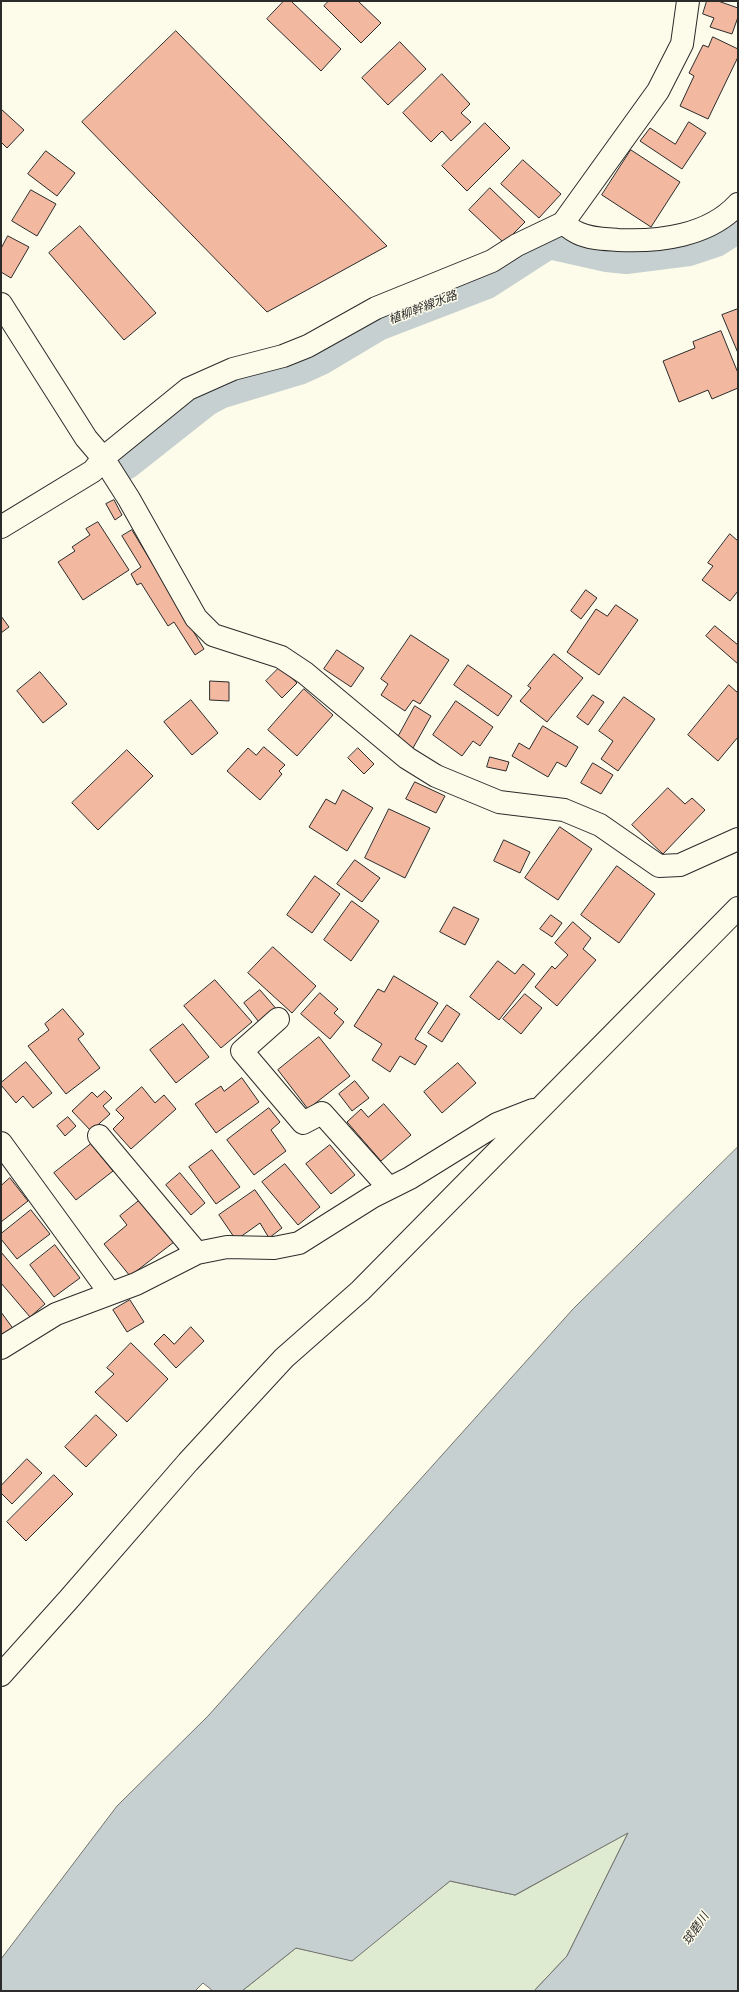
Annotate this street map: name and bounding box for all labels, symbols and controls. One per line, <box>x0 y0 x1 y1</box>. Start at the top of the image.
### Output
water label: 植柳幹線水路 <box>387 288 459 328</box>
water label: 球磨川 <box>680 1910 712 1948</box>

